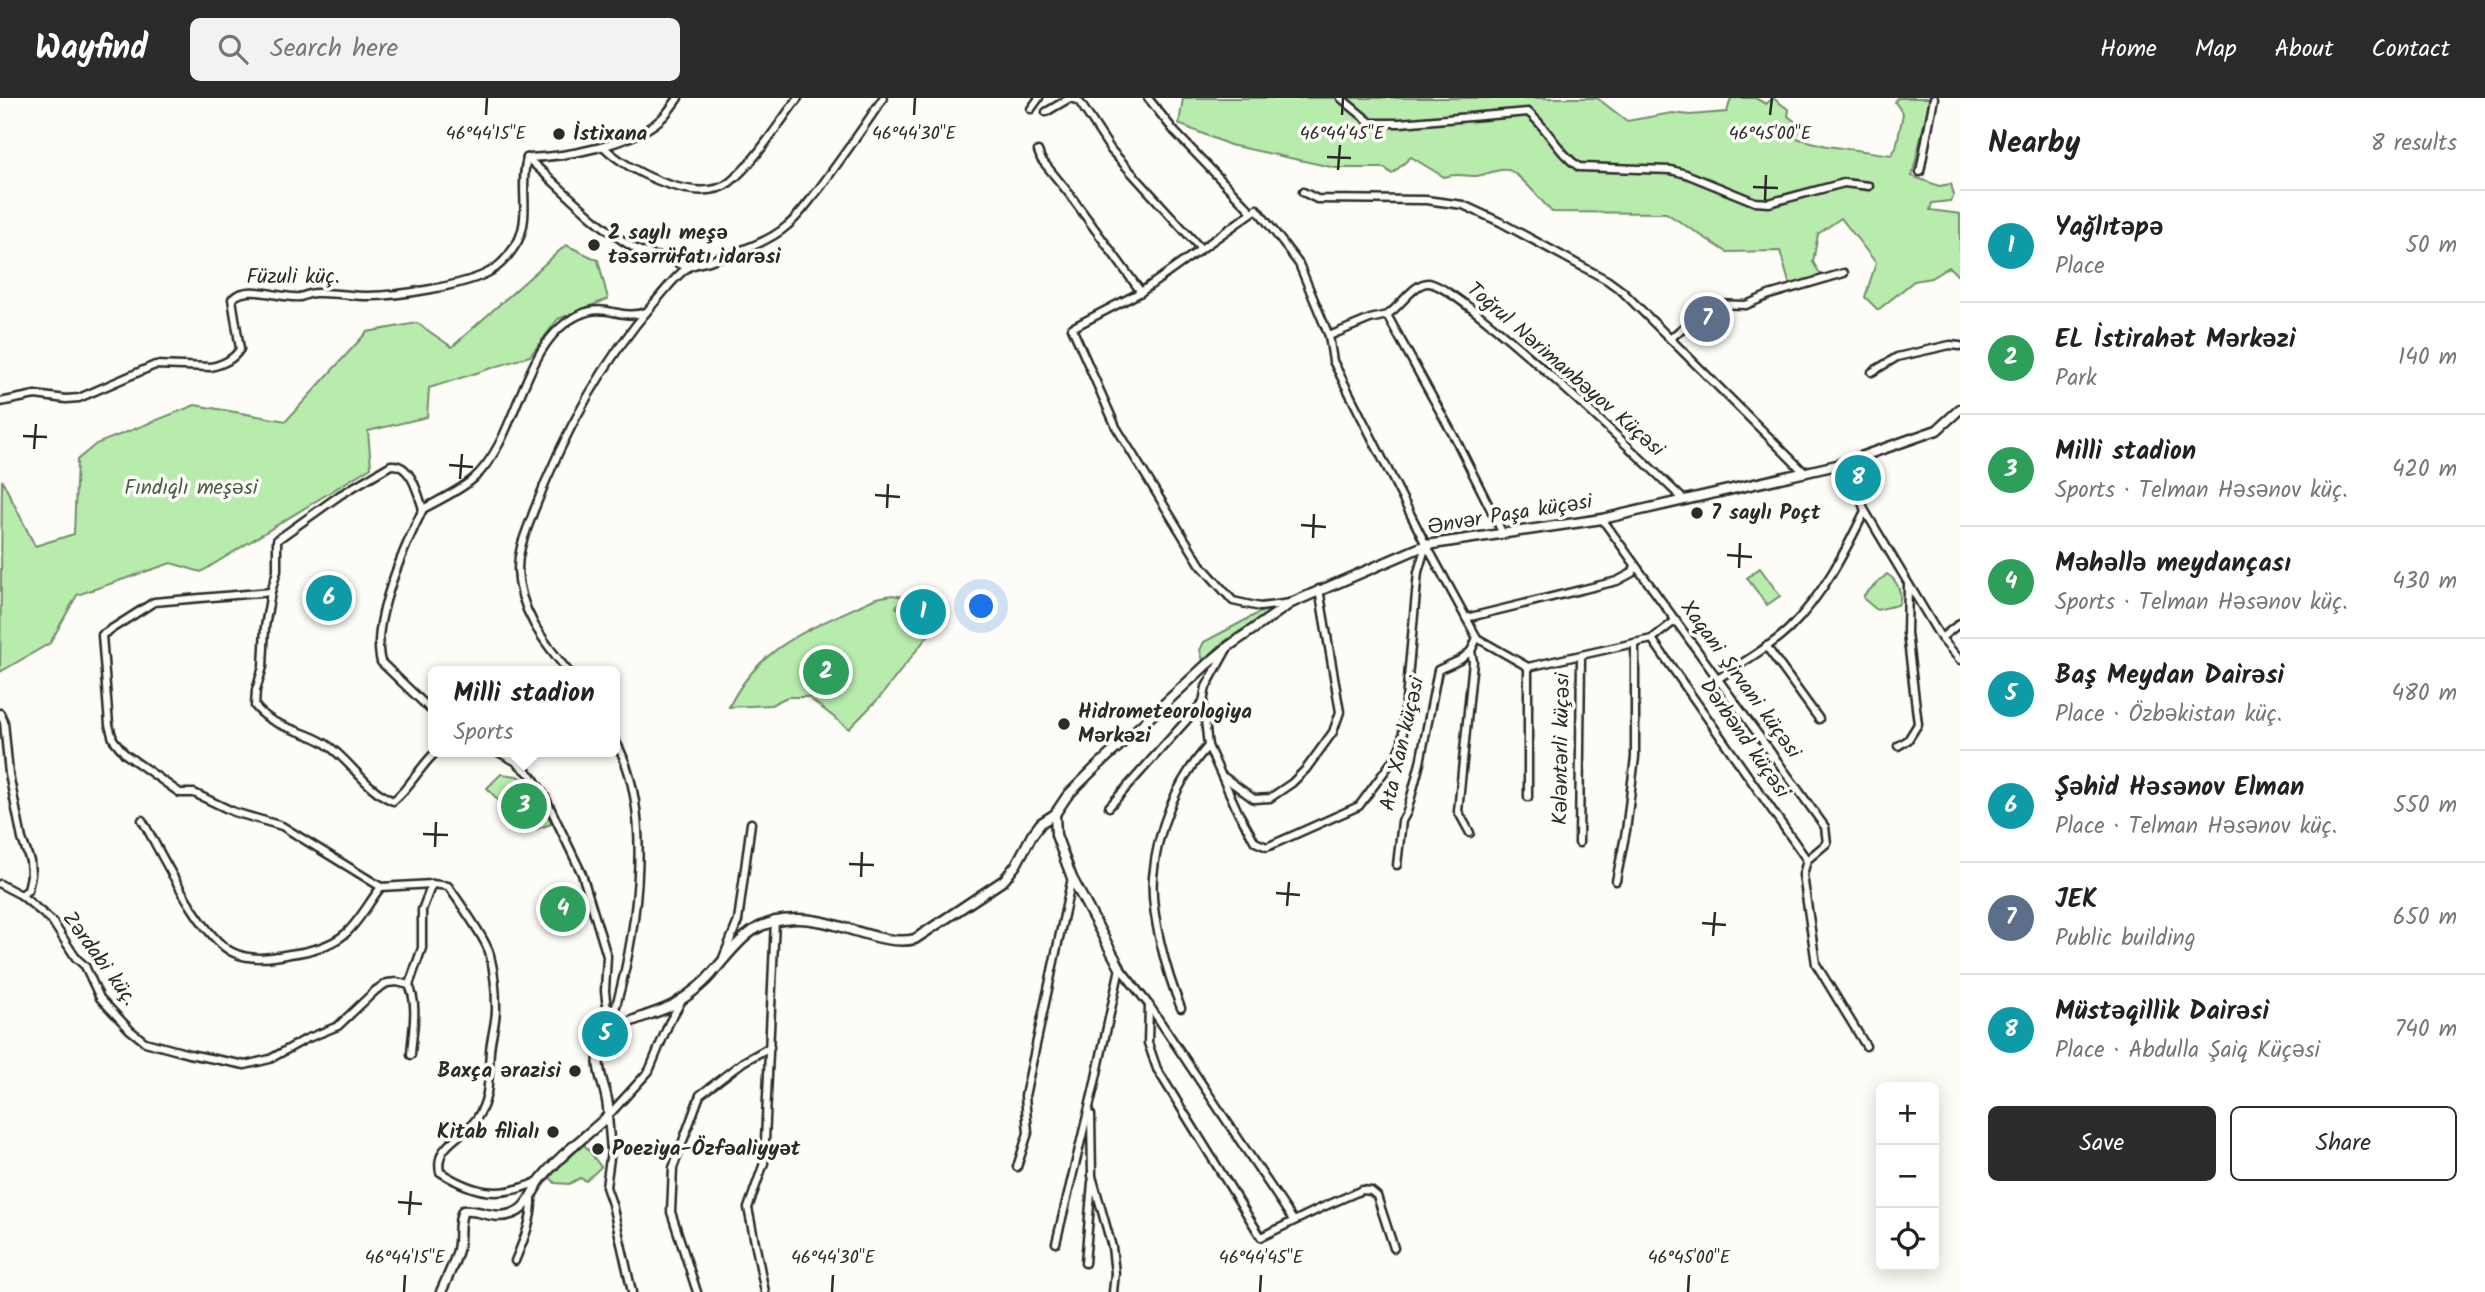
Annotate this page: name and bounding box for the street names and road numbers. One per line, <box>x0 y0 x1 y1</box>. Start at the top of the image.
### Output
street label: Füzuli küç. <box>246 261 340 294</box>
street label: Toğrul Nərimanbəyov Küçəsi <box>1458 274 1672 466</box>
street label: Ənvər Paşa küçəsi <box>1425 486 1596 544</box>
street label: Xaqani Şirvani küçəsi <box>1671 594 1809 767</box>
street label: Kələntərli küçəsi <box>1544 672 1580 825</box>
street label: Dərbənd küçəsi <box>1690 672 1798 807</box>
street label: Ata Xan küçəsi <box>1372 673 1435 814</box>
street label: Zərdabi küç. <box>53 905 145 1013</box>

